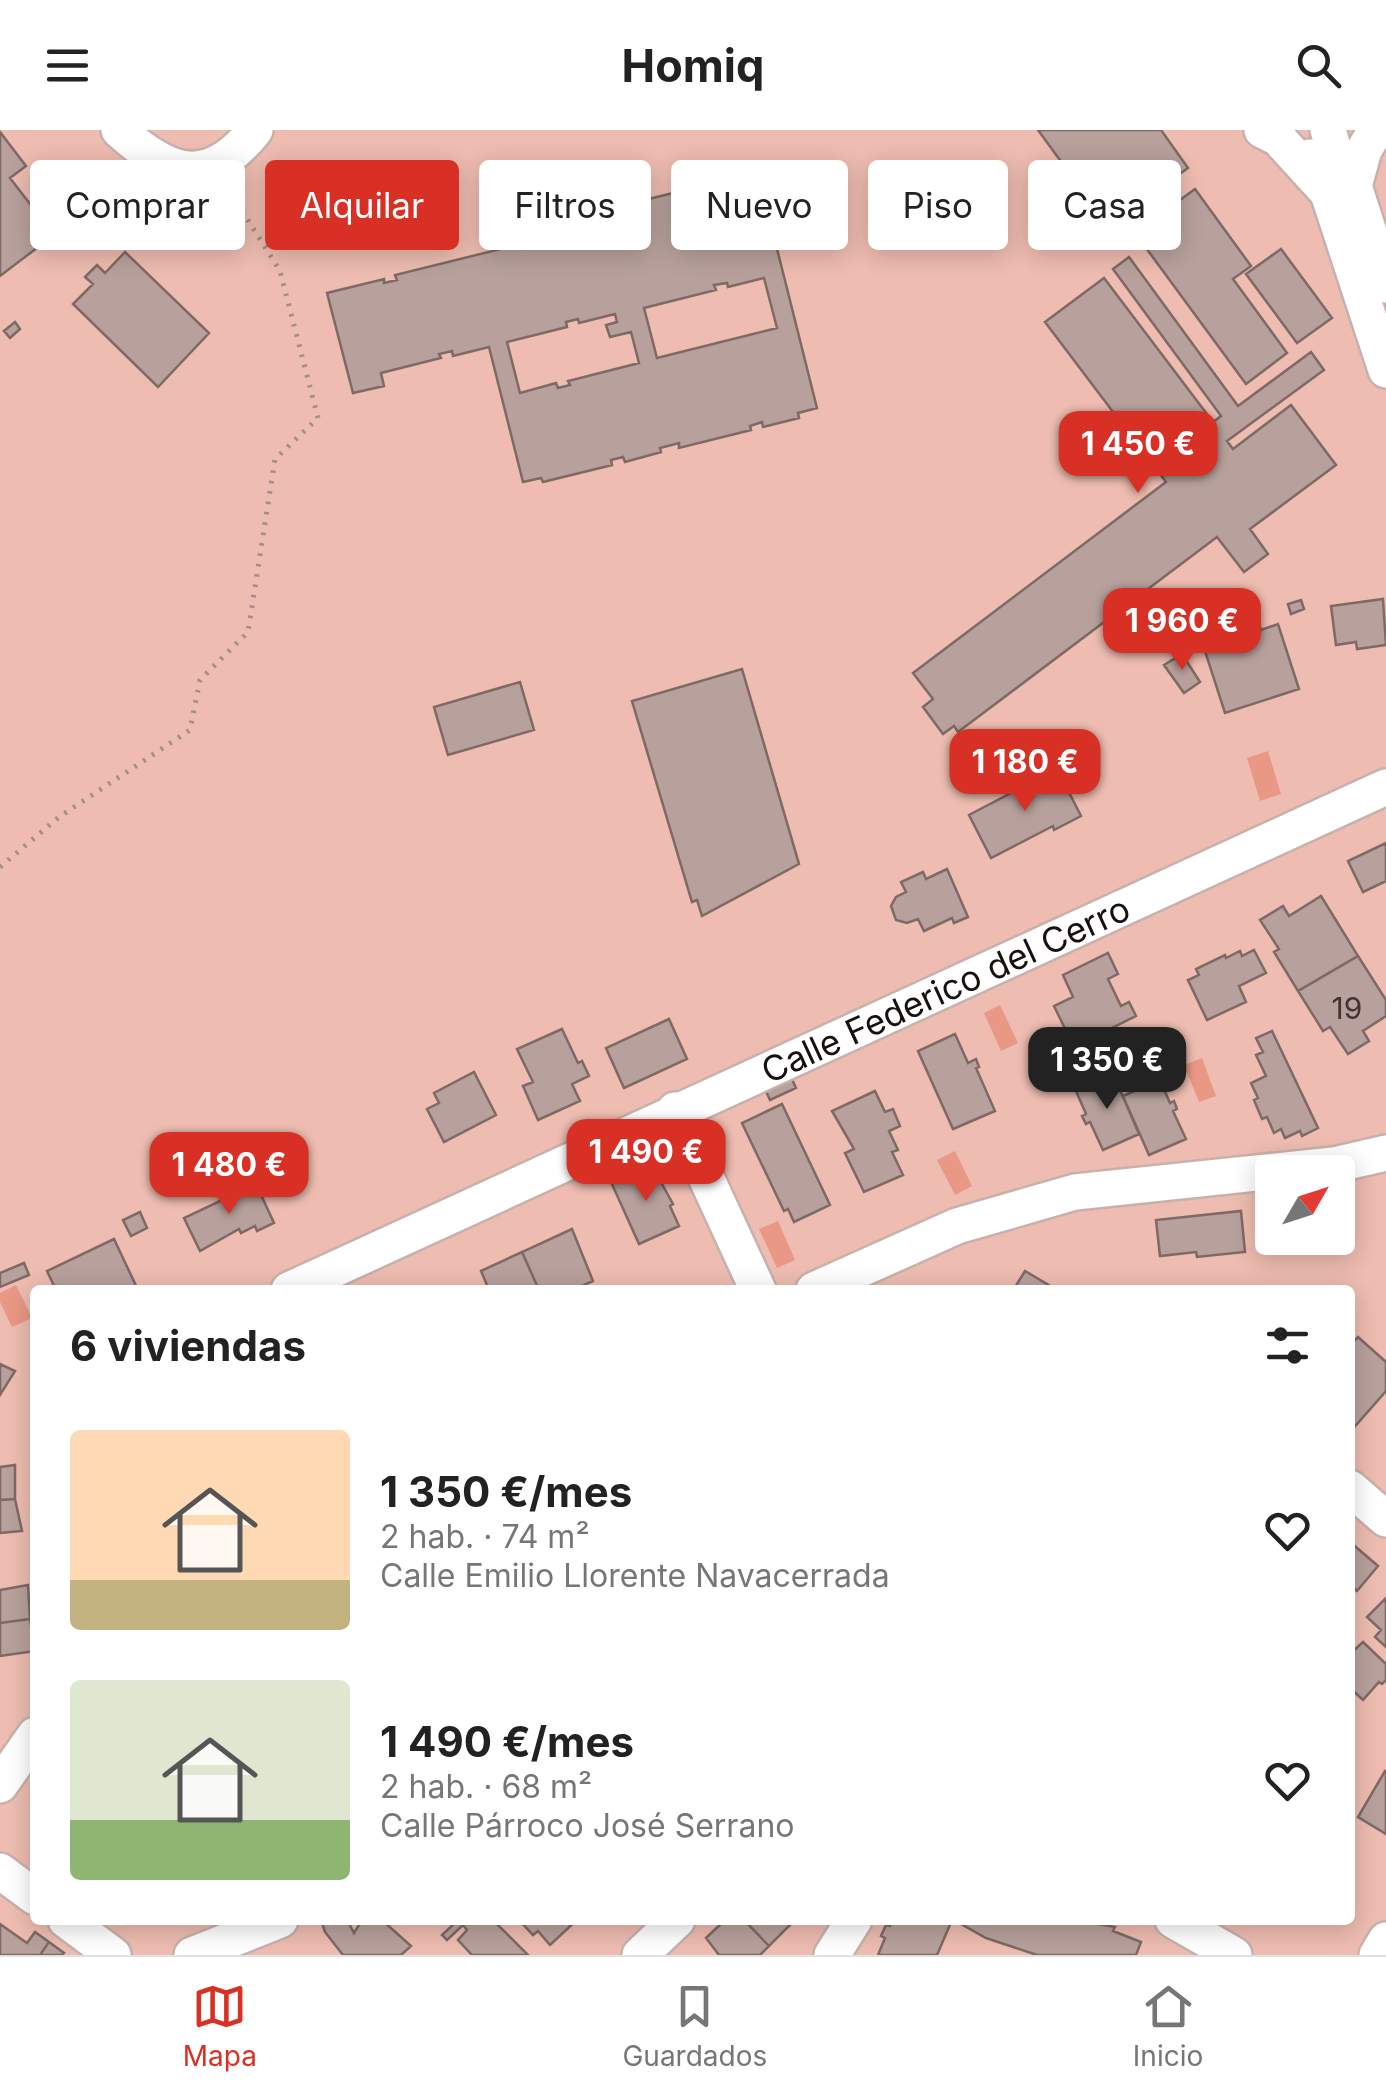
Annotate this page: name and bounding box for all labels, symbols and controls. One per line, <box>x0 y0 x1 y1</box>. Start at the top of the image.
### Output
icon: menu <box>40 38 95 93</box>
text: Homiq <box>622 38 764 93</box>
icon: search <box>1291 38 1346 93</box>
chip: Comprar <box>30 160 245 250</box>
chip: Alquilar <box>265 160 459 250</box>
chip: Filtros <box>479 160 651 250</box>
chip: Nuevo <box>671 160 848 250</box>
chip: Piso <box>868 160 1008 250</box>
chip: Casa <box>1028 160 1181 250</box>
pin: 1 450 € <box>1046 411 1230 496</box>
text: 1 450 € <box>1081 424 1195 463</box>
pin: 1 960 € <box>1090 588 1274 673</box>
text: 1 960 € <box>1125 601 1239 640</box>
pin: 1 180 € <box>933 729 1117 814</box>
text: 1 180 € <box>971 742 1079 781</box>
street label: Calle Federico del Cerro <box>754 887 1136 1092</box>
house number: 19 <box>1332 990 1362 1026</box>
pin: 1 350 € <box>1015 1027 1199 1112</box>
text: 1 350 € <box>1050 1040 1164 1079</box>
pin: 1 490 € <box>554 1119 738 1204</box>
pin: 1 480 € <box>137 1132 321 1217</box>
text: 1 490 € <box>589 1132 703 1171</box>
text: 1 480 € <box>172 1145 286 1184</box>
north arrow <box>1255 1155 1355 1255</box>
map controls <box>1255 1155 1355 1255</box>
icon: filters <box>1260 1318 1315 1373</box>
text: 6 viviendas <box>70 1320 306 1371</box>
text: 1 350 €/mes <box>380 1466 632 1517</box>
icon: home <box>150 1470 270 1590</box>
icon: heart <box>1260 1503 1315 1558</box>
text: 2 hab. · 74 m² <box>380 1517 590 1556</box>
text: Calle Emilio Llorente Navacerrada <box>380 1556 890 1595</box>
text: 1 490 €/mes <box>380 1716 634 1767</box>
icon: home <box>150 1720 270 1840</box>
icon: heart <box>1260 1753 1315 1808</box>
text: 2 hab. · 68 m² <box>380 1767 592 1806</box>
text: Calle Párroco José Serrano <box>380 1806 794 1845</box>
tab: Mapa <box>183 1979 257 2073</box>
tab: Guardados <box>622 1979 767 2073</box>
tab: Inicio <box>1133 1979 1203 2073</box>

